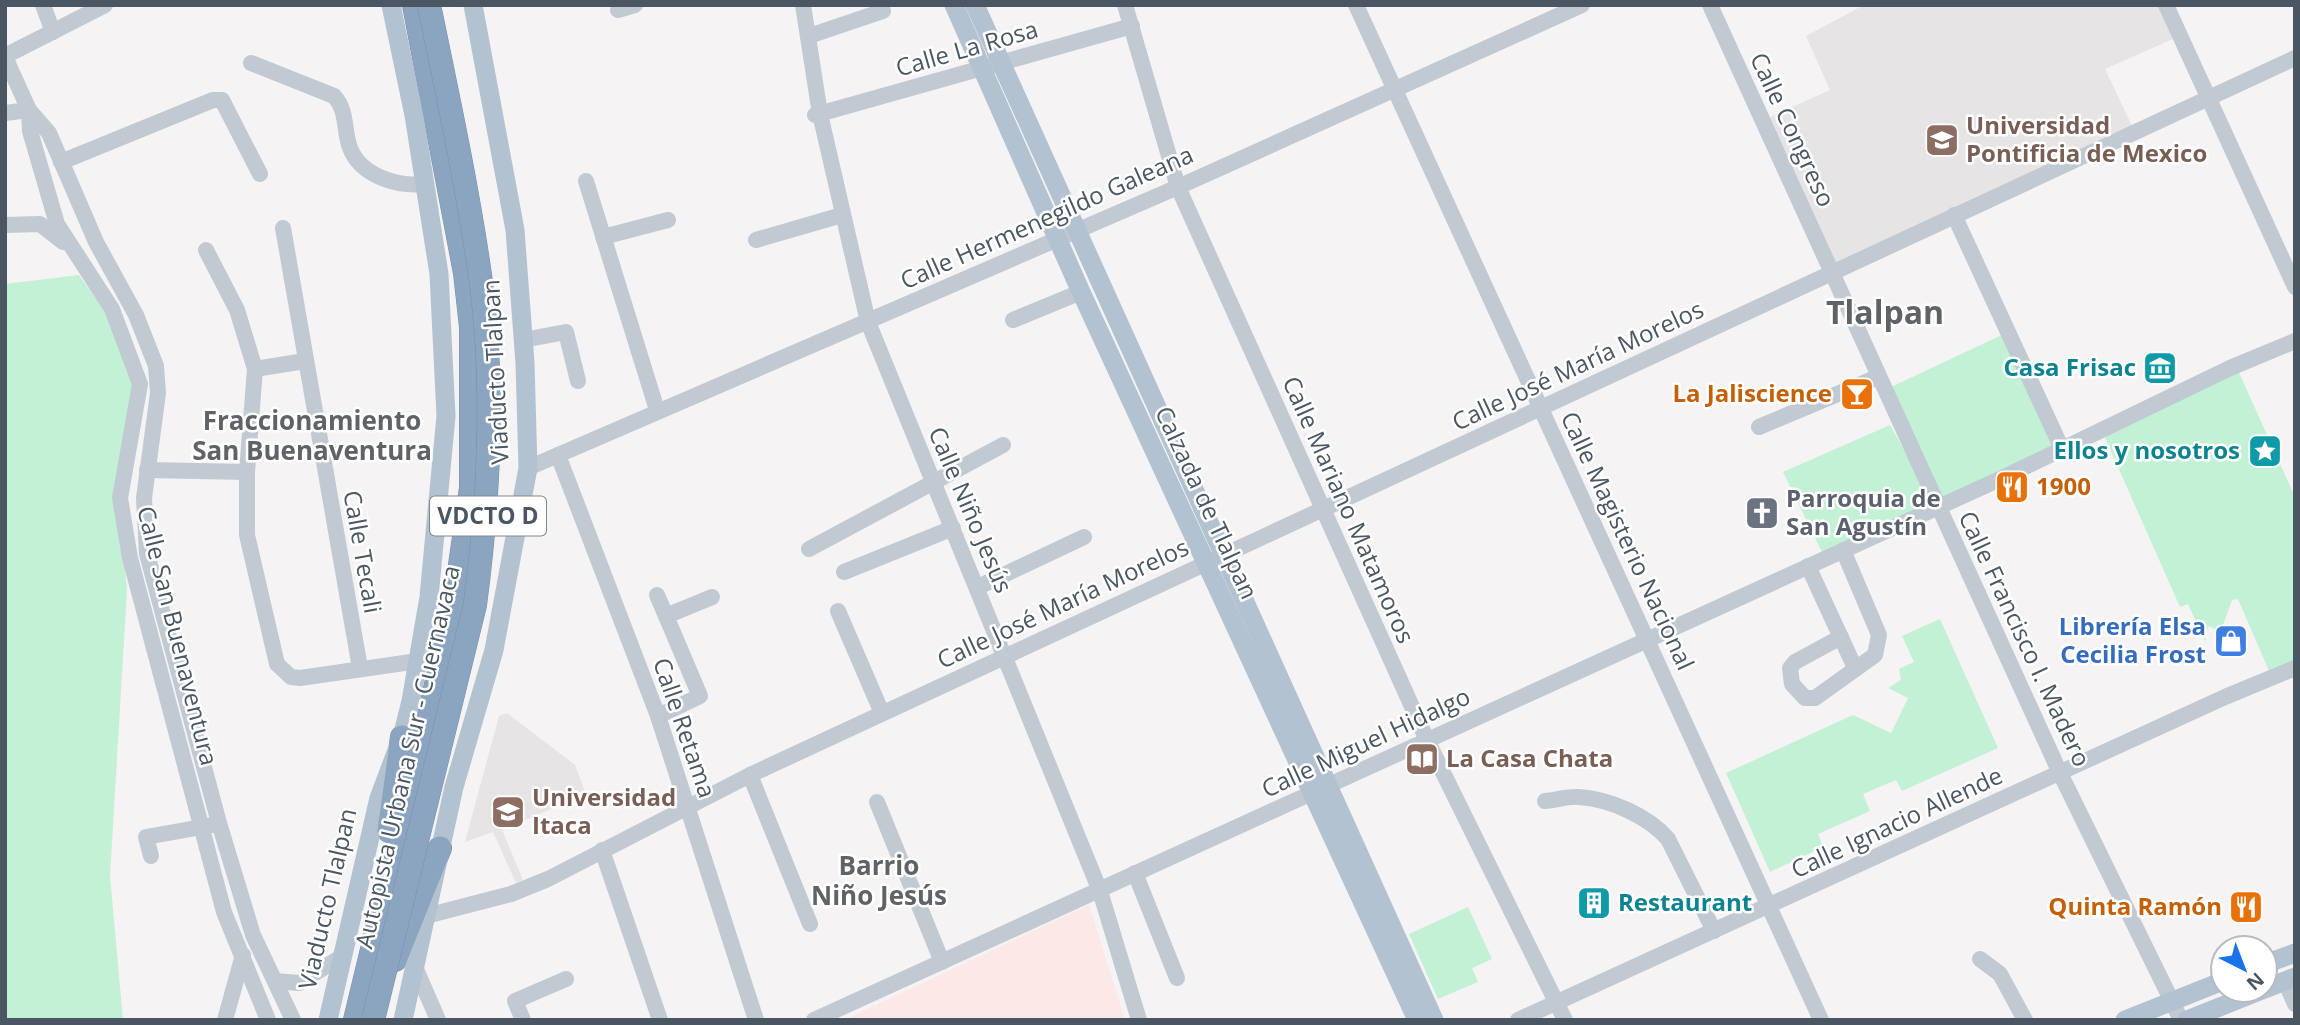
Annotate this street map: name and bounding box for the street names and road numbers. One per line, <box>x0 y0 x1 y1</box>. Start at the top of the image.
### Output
street label: Calle La Rosa <box>892 12 1042 84</box>
street label: Calle Congreso <box>1743 47 1844 212</box>
street label: Calle Hermenegildo Galeana <box>895 137 1198 296</box>
street label: Viaducto Tlalpan <box>473 279 516 465</box>
street label: Calle José María Morelos <box>1446 292 1708 437</box>
street label: Calle Mariano Matamoros <box>1276 371 1423 648</box>
street label: Calzada de Tlalpan <box>1148 401 1267 604</box>
street label: Calle Magisterio Nacional <box>1554 406 1703 675</box>
street label: Calle Niño Jesús <box>922 421 1021 597</box>
street label: Calle Tecali <box>336 488 390 616</box>
road number: VDCTO D <box>430 496 546 536</box>
street label: Calle San Buenaventura <box>130 503 227 769</box>
street label: Calle Francisco I. Madero <box>1952 505 2099 771</box>
street label: Calle José María Morelos <box>931 530 1193 675</box>
street label: Autopista Urbana Sur - Cuernavaca <box>346 562 467 951</box>
street label: Calle Retama <box>646 653 725 802</box>
street label: Calle Miguel Hidalgo <box>1256 679 1475 805</box>
street label: Calle Ignacio Allende <box>1785 758 2008 885</box>
street label: Viaducto Tlalpan <box>290 805 363 993</box>

